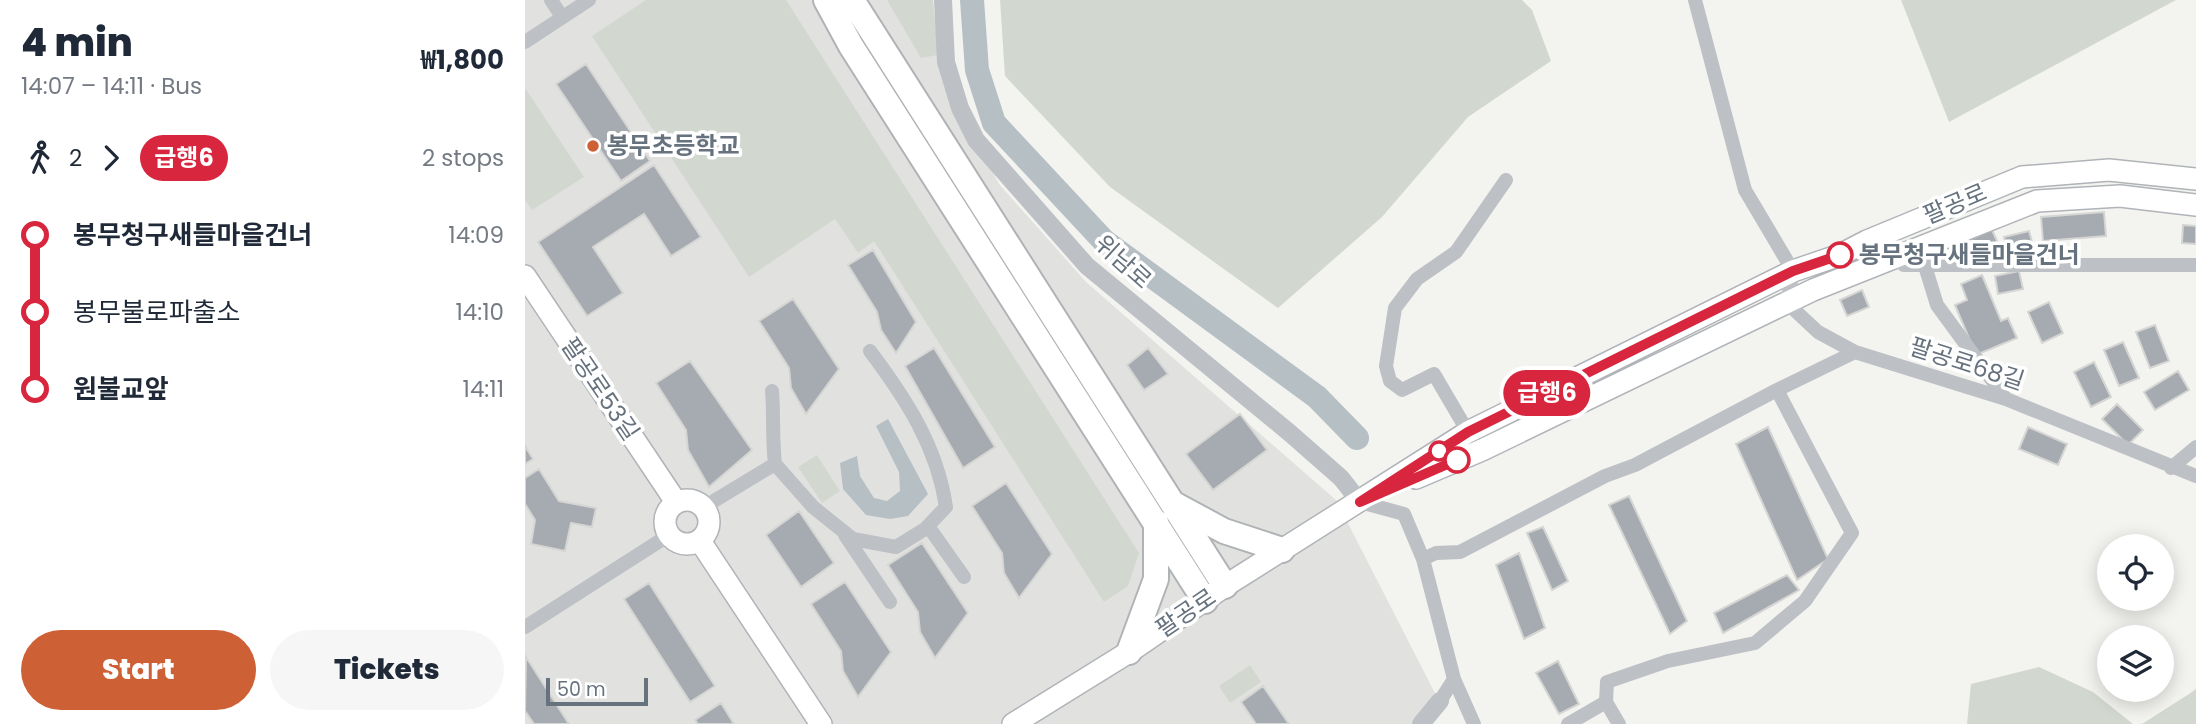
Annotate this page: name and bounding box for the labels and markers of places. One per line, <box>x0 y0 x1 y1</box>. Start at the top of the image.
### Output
place label: 봉무초등학교 <box>607 129 739 162</box>
marker: 봉무초등학교 <box>585 138 601 154</box>
place label: 봉무청구새들마을건너 <box>1859 238 2080 271</box>
marker: 봉무청구새들마을건너 <box>1827 242 1853 268</box>
unlabelled marker <box>1429 441 1449 461</box>
unlabelled marker <box>1444 447 1470 473</box>

